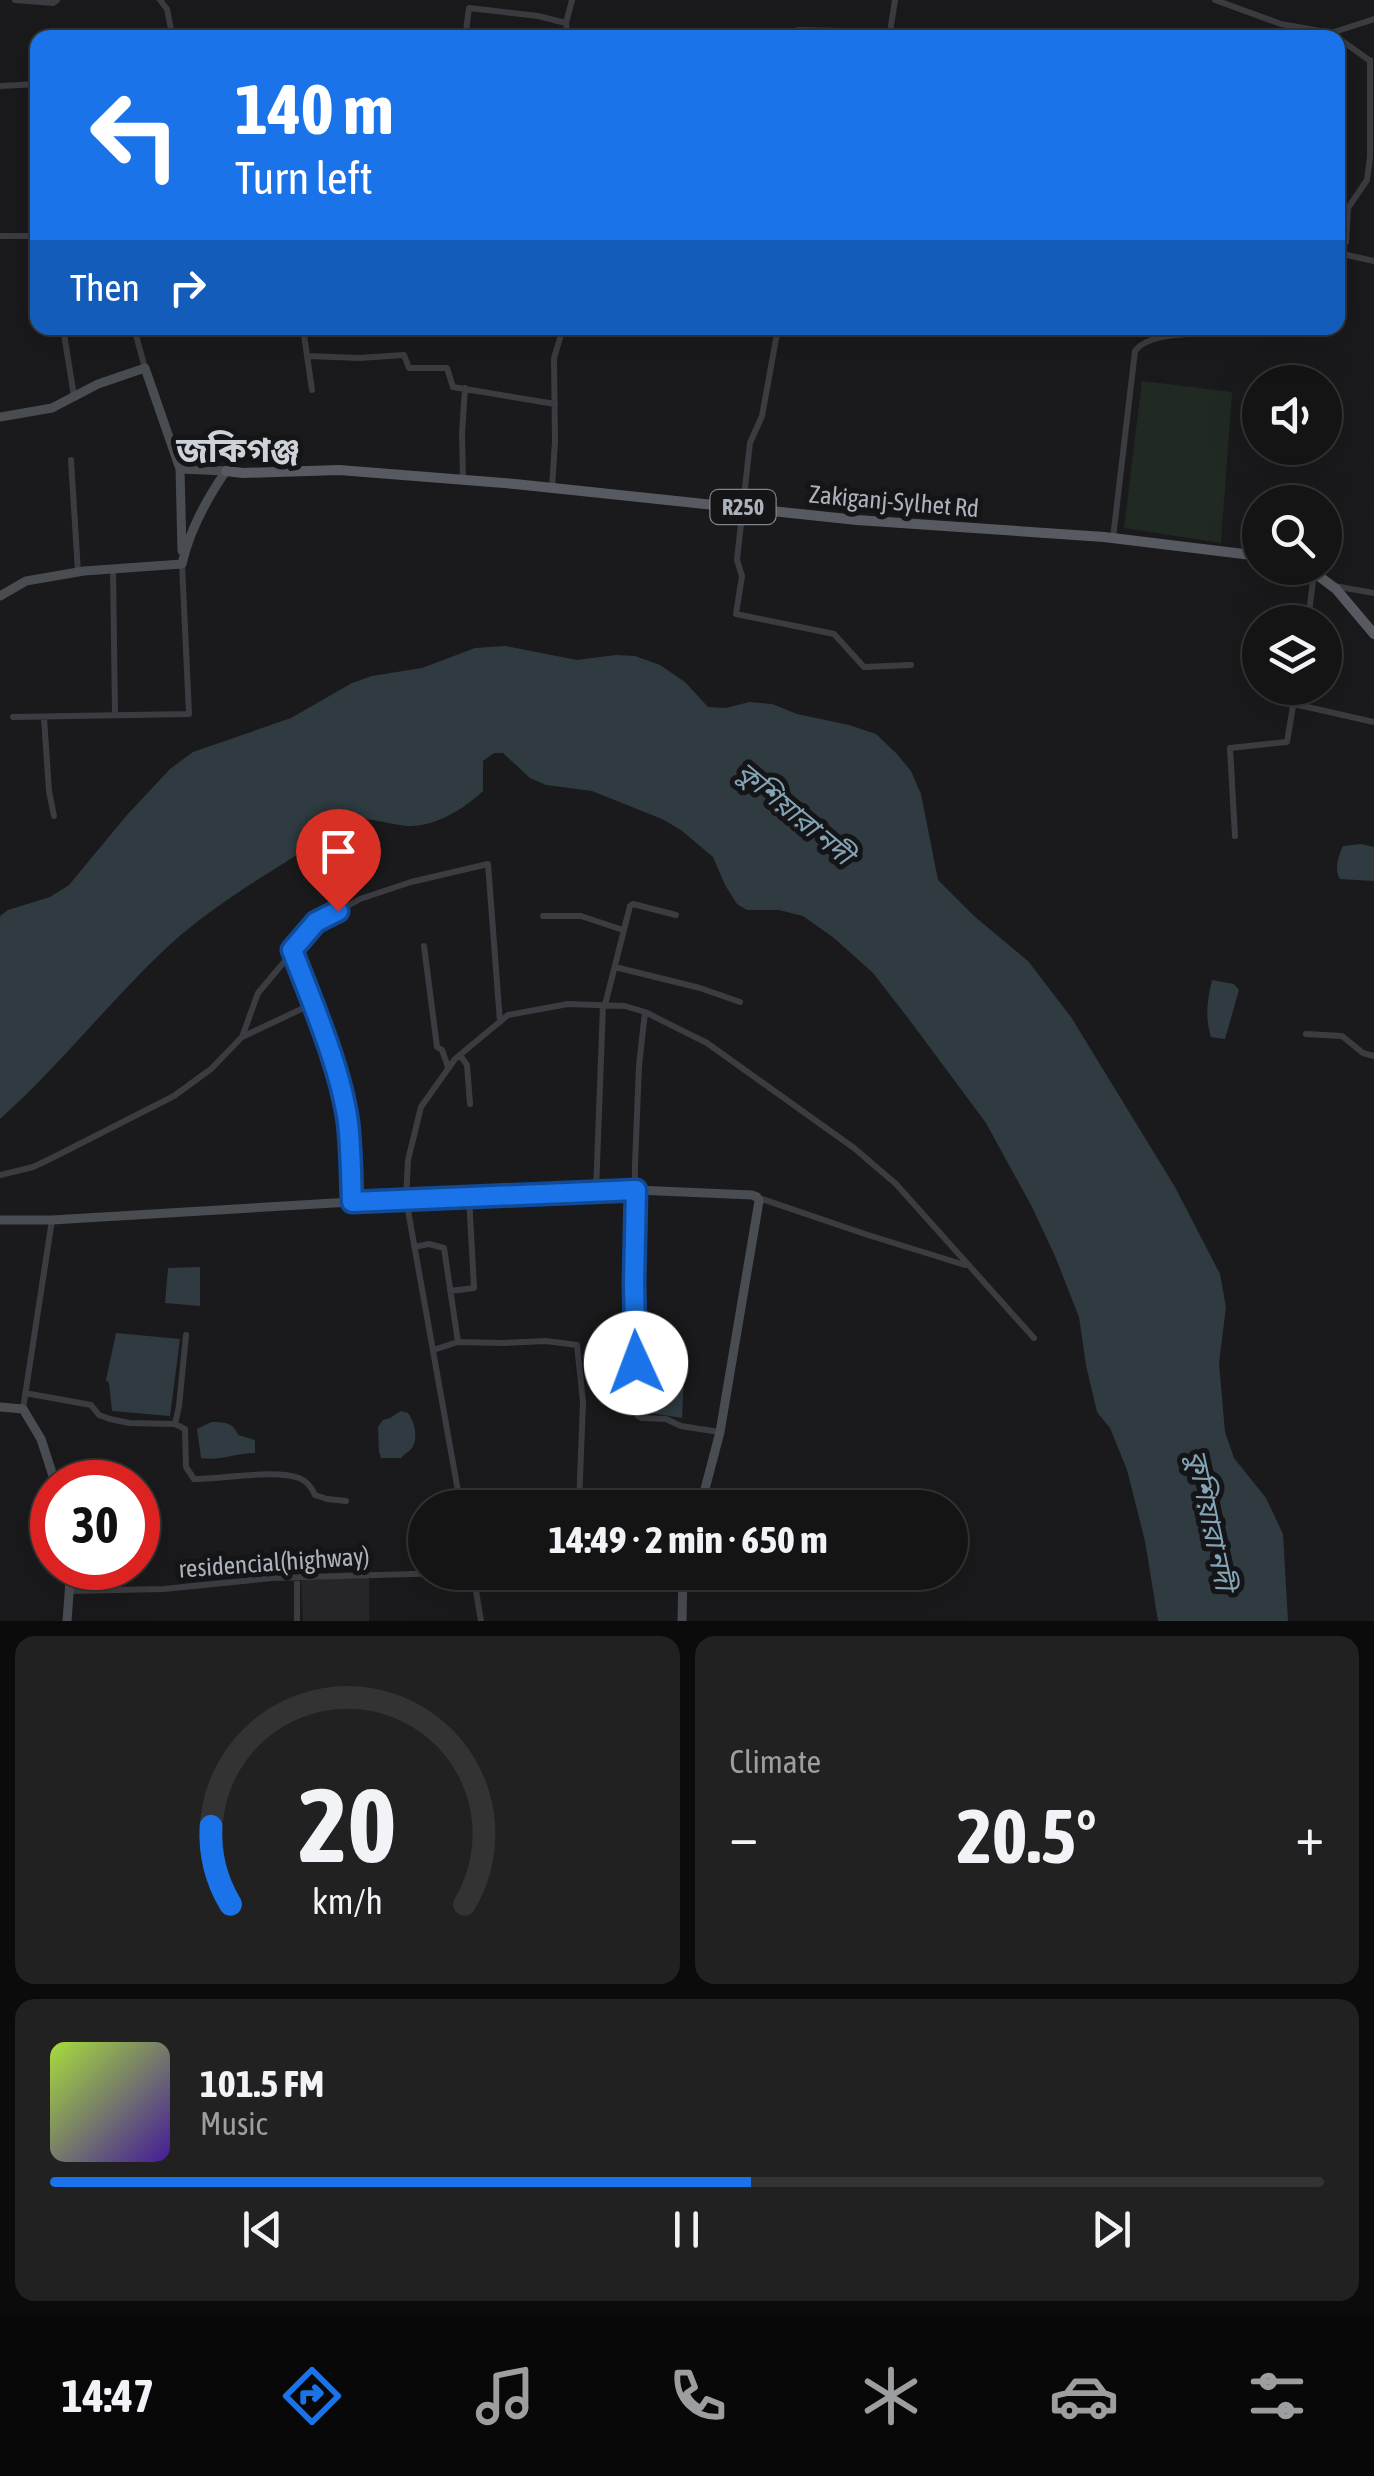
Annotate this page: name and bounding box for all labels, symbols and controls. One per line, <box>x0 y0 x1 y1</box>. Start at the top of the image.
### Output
text: 140 m <box>235 69 394 149</box>
icon: left <box>70 70 200 200</box>
text: Turn left <box>235 152 373 204</box>
icon: right <box>160 260 215 315</box>
text: Then <box>70 266 140 309</box>
map controls <box>1242 365 1342 705</box>
button: sound <box>1242 365 1342 465</box>
district label: জকিগঞ্জ <box>175 429 300 469</box>
street label: Zakiganj-Sylhet Rd <box>808 480 980 522</box>
button: search <box>1242 485 1342 585</box>
road number: R250 <box>710 490 776 524</box>
button: layers <box>1242 605 1342 705</box>
water label: কুশিয়ারা নদী <box>730 755 864 875</box>
pin <box>296 809 381 912</box>
icon: arrive <box>311 824 366 879</box>
position arrow <box>584 1311 688 1415</box>
water label: কুশিয়ারা নদী <box>1180 1447 1243 1598</box>
speed limit sign: 30 <box>30 1460 160 1590</box>
text: 14:49 · 2 min · 650 m <box>548 1518 828 1561</box>
street label: residencial(highway) <box>178 1541 370 1583</box>
text: Climate <box>730 1743 821 1780</box>
text: 20 <box>298 1765 396 1884</box>
text: 20.5° <box>957 1793 1097 1879</box>
text: − <box>730 1804 758 1867</box>
text: + <box>1295 1804 1324 1867</box>
text: km/h <box>312 1881 383 1922</box>
text: 101.5 FM <box>200 2062 324 2105</box>
text: Music <box>200 2105 267 2142</box>
icon: previous <box>235 2202 290 2257</box>
icon: pause <box>659 2202 714 2257</box>
icon: next <box>1084 2202 1139 2257</box>
icon: directions <box>277 2361 347 2431</box>
icon: music <box>470 2361 540 2431</box>
icon: phone <box>663 2361 733 2431</box>
icon: climate <box>856 2361 926 2431</box>
icon: car <box>1049 2361 1119 2431</box>
icon: filters <box>1242 2361 1312 2431</box>
text: 14:47 <box>62 2370 154 2422</box>

